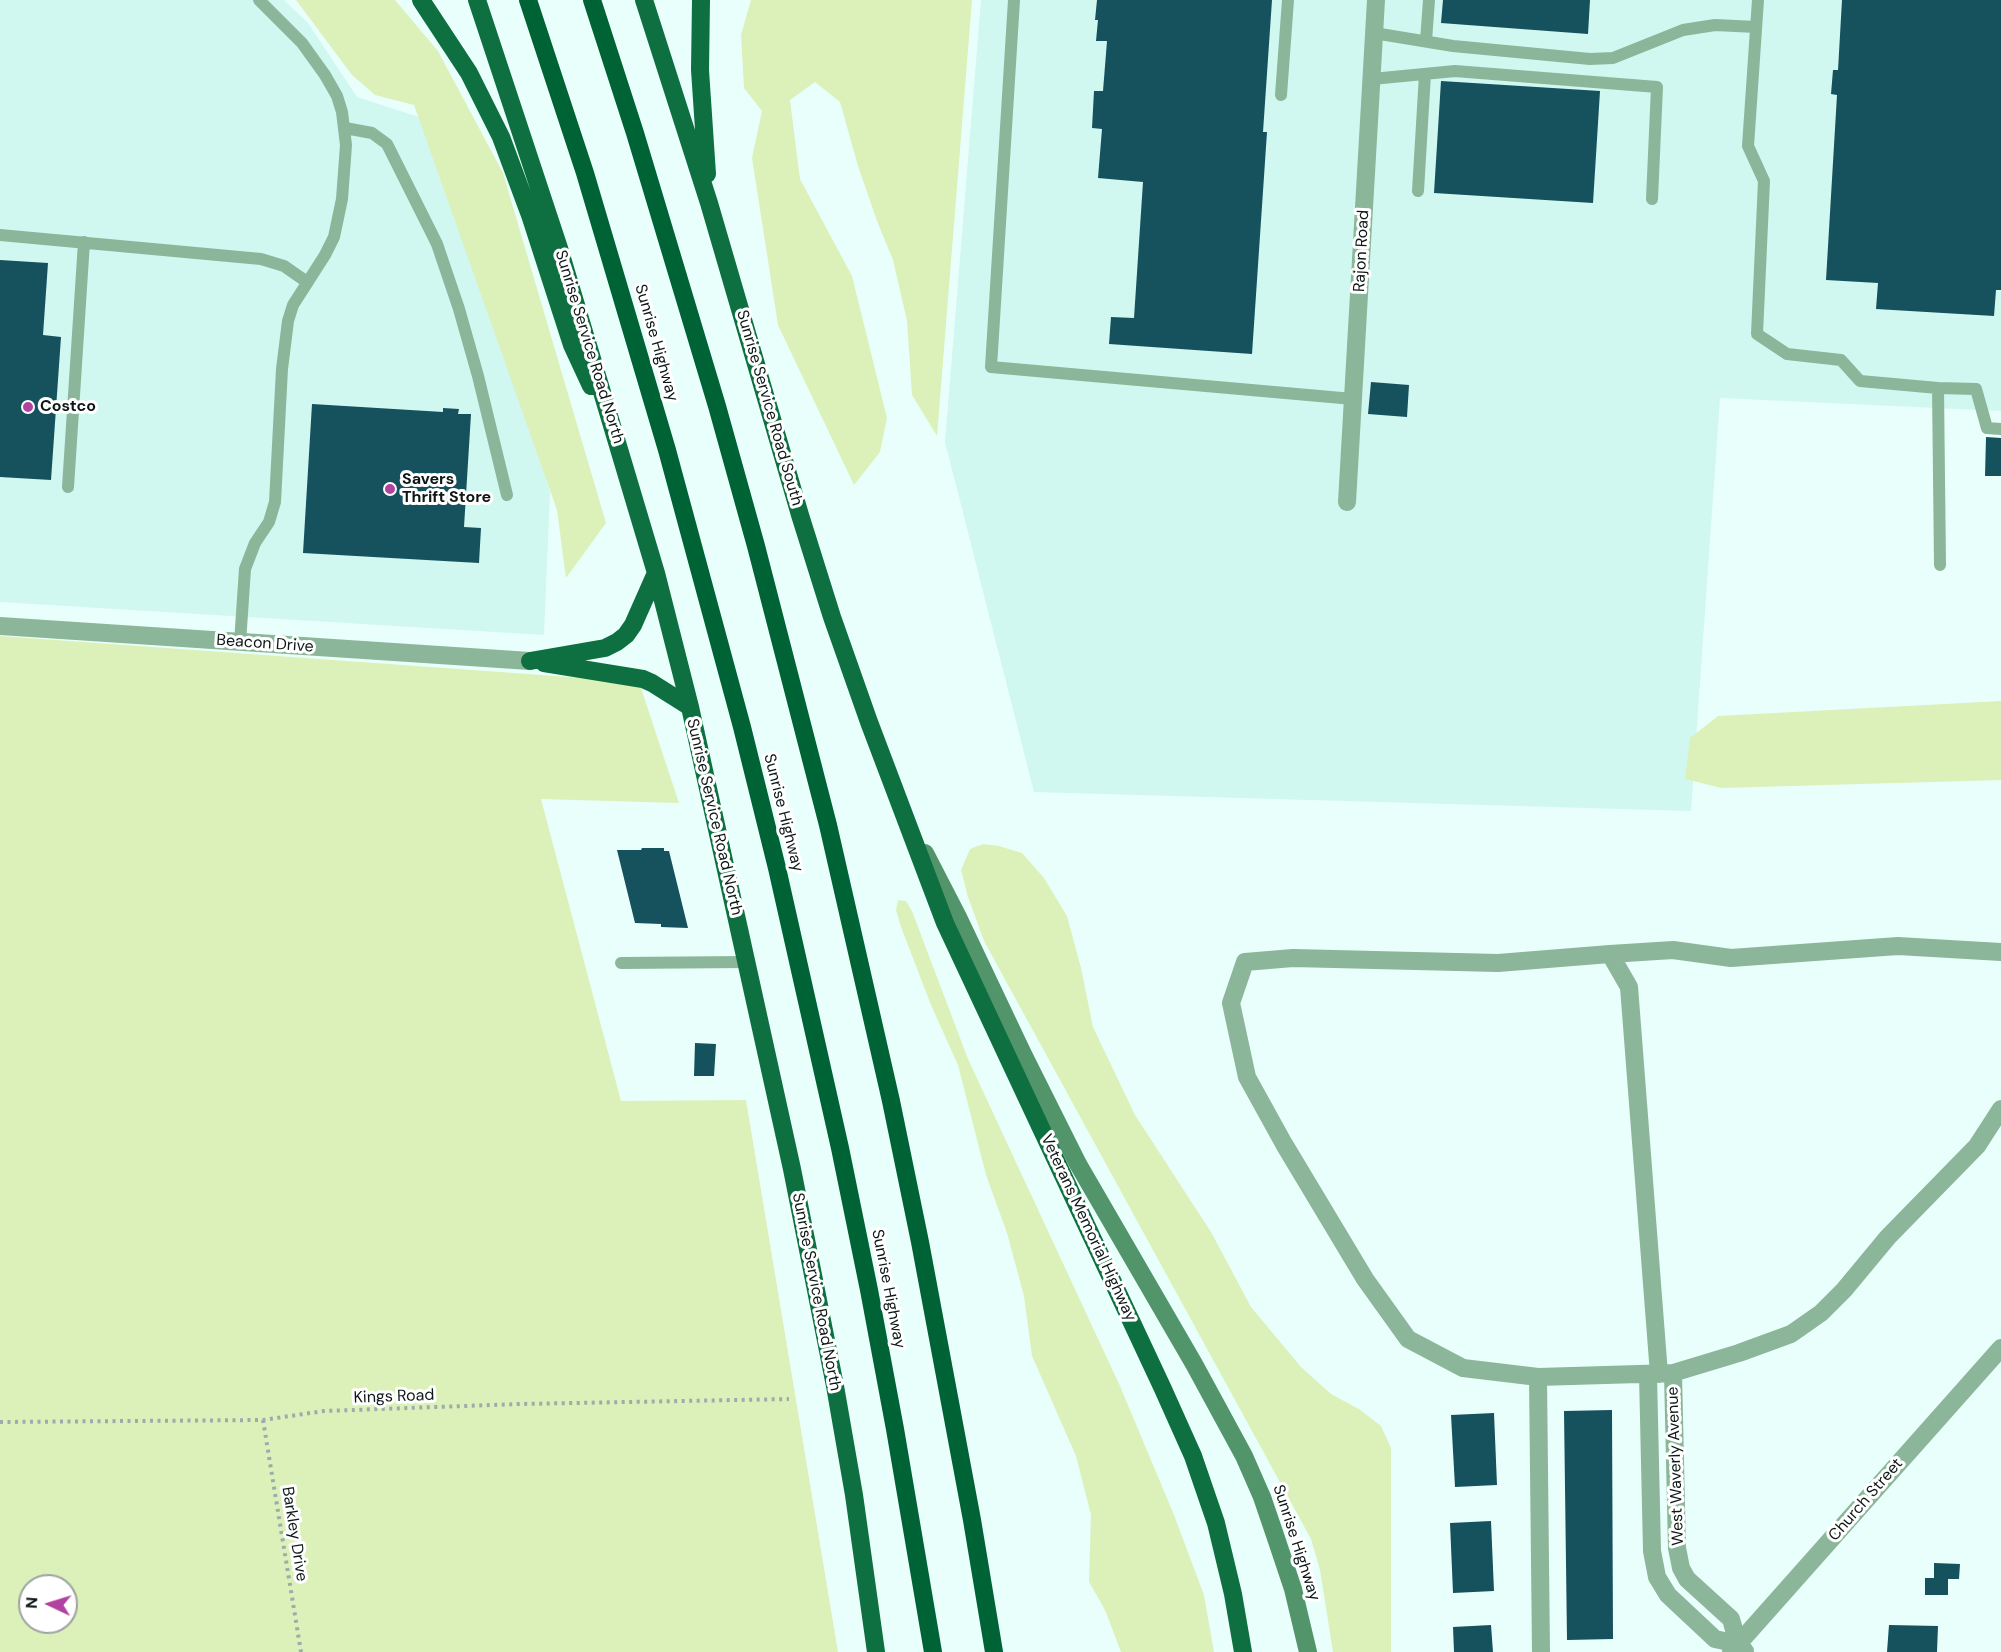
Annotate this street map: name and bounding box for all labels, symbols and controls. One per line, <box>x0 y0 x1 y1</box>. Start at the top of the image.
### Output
street label: Rajon Road <box>1350 210 1374 292</box>
street label: Sunrise Service Road North <box>550 248 628 446</box>
street label: Sunrise Highway <box>630 282 682 404</box>
street label: Sunrise Service Road South <box>732 308 806 508</box>
place label: Costco <box>40 397 96 417</box>
marker: Costco <box>21 400 35 414</box>
place label: Savers Thrift Store <box>402 470 491 508</box>
marker: Savers Thrift Store <box>383 482 397 496</box>
street label: Beacon Drive <box>216 631 314 657</box>
street label: Sunrise Service Road North <box>682 717 746 917</box>
street label: Sunrise Highway <box>759 752 807 874</box>
street label: Veterans Memorial Highway <box>1036 1131 1140 1325</box>
street label: Sunrise Service Road North <box>787 1191 845 1393</box>
street label: Sunrise Highway <box>867 1228 909 1350</box>
street label: Kings Road <box>353 1386 435 1408</box>
street label: West Waverly Avenue <box>1664 1386 1688 1546</box>
street label: Church Street <box>1825 1455 1907 1545</box>
street label: Sunrise Highway <box>1268 1483 1324 1603</box>
street label: Barkley Drive <box>277 1485 311 1583</box>
north arrow <box>18 1574 78 1634</box>
text: N <box>21 1596 42 1609</box>

